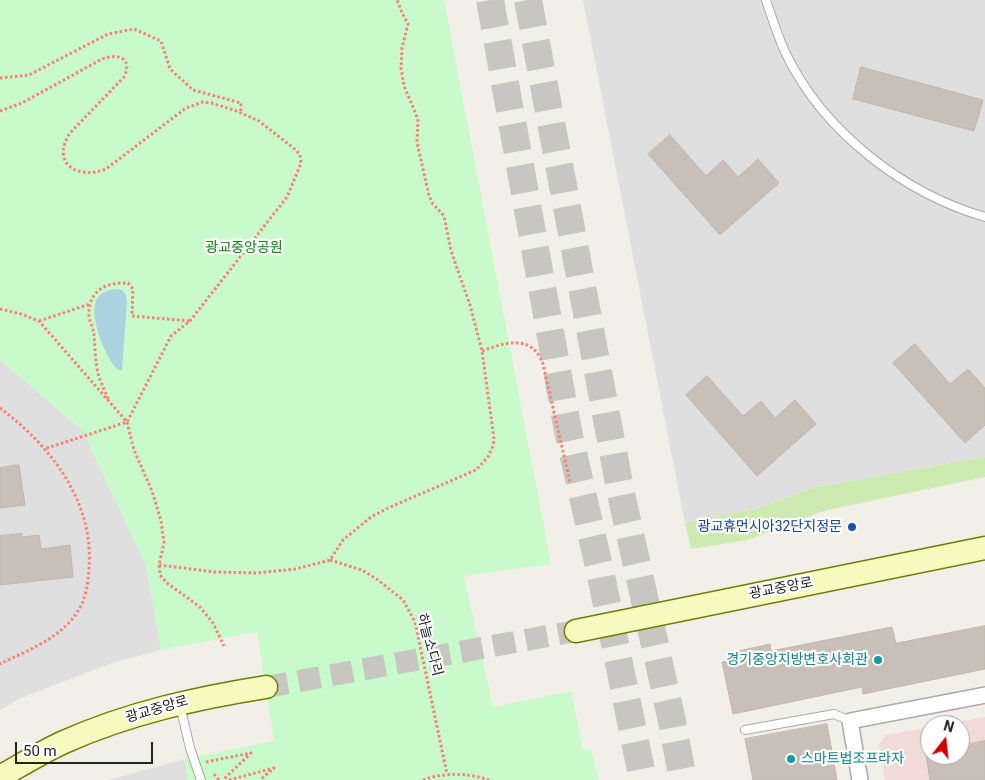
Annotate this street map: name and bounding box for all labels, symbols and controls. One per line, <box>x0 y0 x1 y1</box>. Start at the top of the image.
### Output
park label: 광교중앙공원 <box>205 240 283 256</box>
place label: 광교휴먼시아32단지정문 <box>697 519 842 535</box>
marker: 광교휴먼시아32단지정문 <box>846 521 858 533</box>
street label: 광교중앙로 <box>748 575 814 603</box>
street label: 하늘소다리 <box>413 612 445 678</box>
place label: 경기중앙지방변호사회관 <box>726 652 868 668</box>
marker: 경기중앙지방변호사회관 <box>872 654 884 666</box>
street label: 광교중앙로 <box>124 693 190 727</box>
north arrow <box>920 715 970 765</box>
text: N <box>942 717 956 736</box>
scale bar <box>18 732 155 764</box>
text: 50 m <box>23 742 57 760</box>
place label: 스마트법조프라자 <box>801 751 904 767</box>
marker: 스마트법조프라자 <box>785 753 797 765</box>

